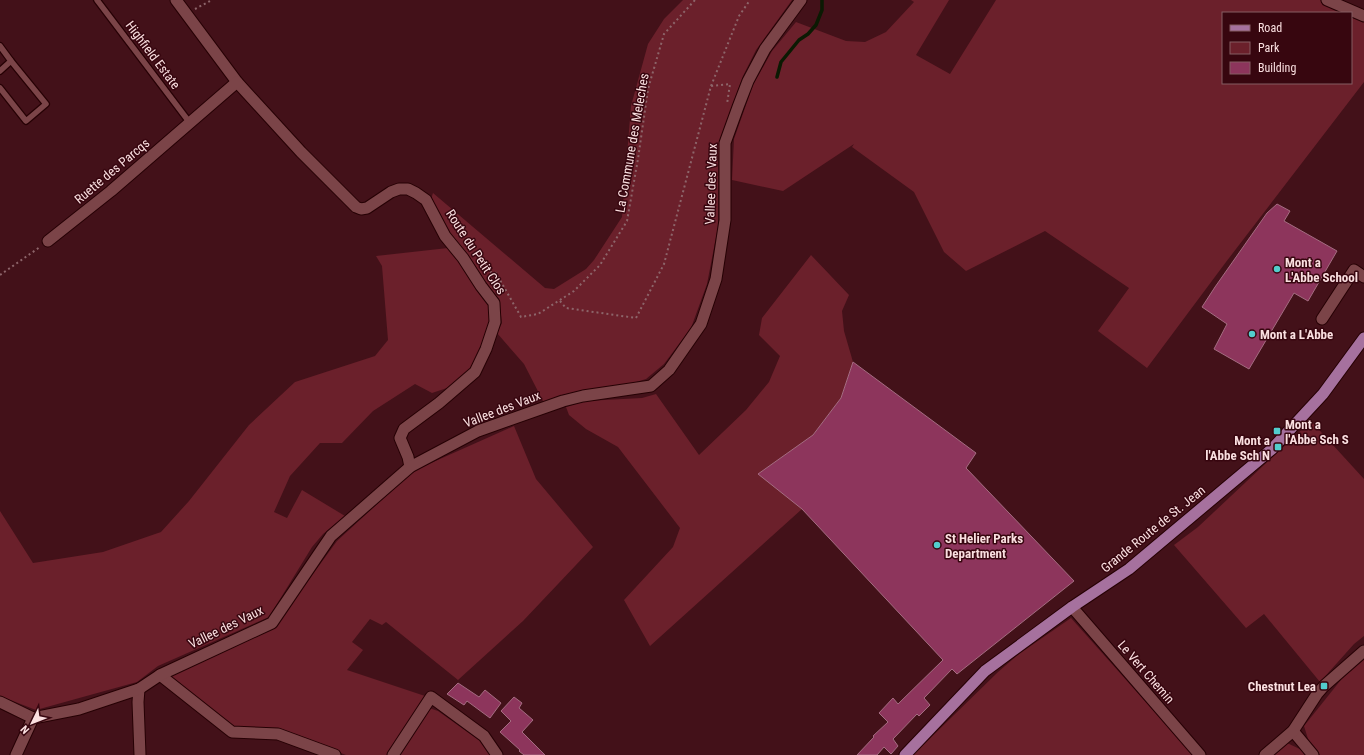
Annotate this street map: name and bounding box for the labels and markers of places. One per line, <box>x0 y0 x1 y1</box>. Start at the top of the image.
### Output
place label: Mont a L'Abbe School <box>1285 255 1358 285</box>
marker: Mont a L'Abbe School <box>1272 264 1282 274</box>
place label: Mont a L'Abbe <box>1260 327 1333 342</box>
marker: Mont a L'Abbe <box>1247 329 1257 339</box>
place label: Mont a l'Abbe Sch S <box>1285 417 1349 447</box>
marker: Mont a l'Abbe Sch S <box>1272 426 1282 436</box>
place label: Mont a l'Abbe Sch N <box>1205 433 1270 463</box>
marker: Mont a l'Abbe Sch N <box>1273 442 1283 452</box>
place label: St Helier Parks Department <box>945 531 1023 561</box>
marker: St Helier Parks Department <box>932 540 942 550</box>
place label: Chestnut Lea <box>1248 679 1316 694</box>
marker: Chestnut Lea <box>1319 681 1329 691</box>

